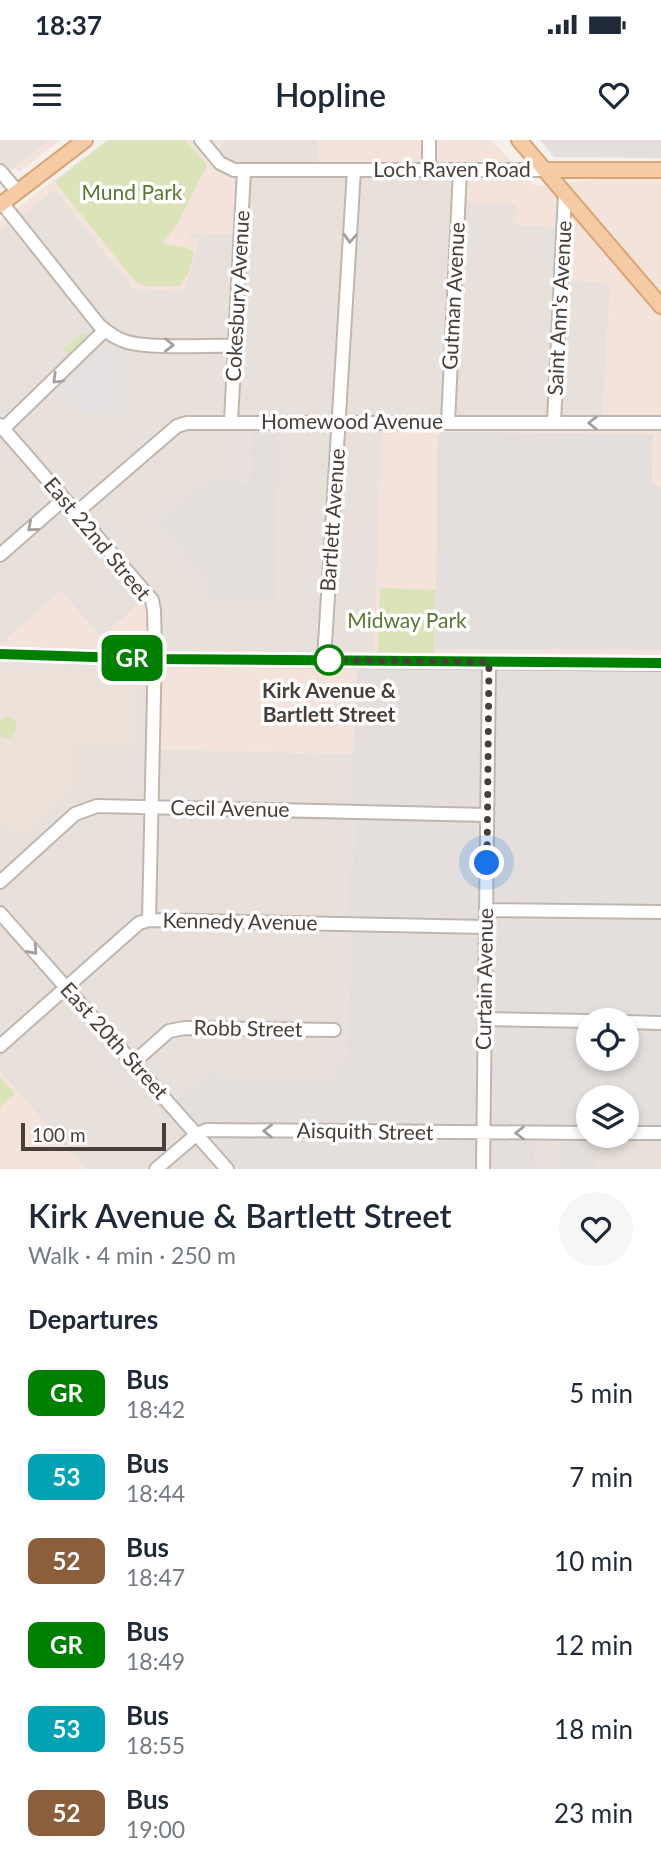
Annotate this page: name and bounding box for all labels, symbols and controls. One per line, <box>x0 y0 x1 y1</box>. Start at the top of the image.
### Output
text: 18:37 <box>35 9 102 41</box>
text: Hopline <box>275 75 386 114</box>
icon: menu <box>28 76 66 114</box>
icon: heart <box>595 76 633 114</box>
street label: Loch Raven Road <box>373 156 531 181</box>
park label: Mund Park <box>82 179 183 204</box>
street label: Cokesbury Avenue <box>220 210 253 382</box>
street label: Saint Ann's Avenue <box>541 220 576 396</box>
street label: Gutman Avenue <box>436 221 469 370</box>
one-way arrow <box>343 233 358 244</box>
one-way arrow <box>164 337 174 353</box>
one-way arrow <box>52 370 65 383</box>
street label: Homewood Avenue <box>261 408 443 433</box>
one-way arrow <box>587 415 598 431</box>
street label: Bartlett Avenue <box>314 447 349 592</box>
street label: East 22nd Street <box>39 471 157 605</box>
one-way arrow <box>27 519 40 531</box>
park label: Midway Park <box>347 607 467 632</box>
line badge: GR <box>100 635 164 681</box>
text: GR <box>116 643 148 672</box>
marker: Kirk Avenue & Bartlett Street <box>314 645 344 675</box>
place label: Kirk Avenue & Bartlett Street <box>262 677 397 726</box>
street label: Cecil Avenue <box>170 794 290 821</box>
your location <box>469 845 504 880</box>
street label: Kennedy Avenue <box>162 907 318 934</box>
street label: Curtain Avenue <box>470 908 497 1050</box>
one-way arrow <box>25 942 37 955</box>
street label: East 20th Street <box>56 976 174 1104</box>
map controls <box>576 1008 639 1148</box>
button: locate <box>576 1008 639 1071</box>
street label: Robb Street <box>194 1014 303 1041</box>
button: layers <box>576 1085 639 1148</box>
street label: Aisquith Street <box>296 1117 434 1144</box>
scale bar <box>21 1120 166 1152</box>
text: 100 m <box>32 1123 86 1146</box>
one-way arrow <box>262 1123 273 1139</box>
one-way arrow <box>514 1125 525 1141</box>
button: heart <box>559 1192 633 1266</box>
text: Kirk Avenue & Bartlett Street <box>28 1195 452 1235</box>
text: Walk · 4 min · 250 m <box>28 1241 236 1269</box>
text: Departures <box>28 1303 158 1335</box>
text: Bus <box>126 1363 169 1395</box>
text: 5 min <box>569 1377 633 1409</box>
text: GR <box>50 1378 83 1407</box>
text: 18:42 <box>126 1395 185 1423</box>
text: Bus <box>126 1447 169 1479</box>
text: 7 min <box>569 1461 633 1493</box>
text: 53 <box>53 1462 80 1491</box>
text: 18:44 <box>126 1479 185 1507</box>
text: Bus <box>126 1531 169 1563</box>
text: 10 min <box>554 1545 633 1577</box>
text: 52 <box>53 1546 80 1575</box>
text: 18:47 <box>126 1563 185 1591</box>
text: Bus <box>126 1615 169 1647</box>
text: 12 min <box>554 1629 633 1661</box>
text: GR <box>50 1630 83 1659</box>
text: 18:49 <box>126 1647 185 1675</box>
text: Bus <box>126 1699 169 1731</box>
text: 18 min <box>554 1713 633 1745</box>
text: 53 <box>53 1714 80 1743</box>
text: 18:55 <box>126 1731 185 1759</box>
text: Bus <box>126 1783 169 1815</box>
text: 23 min <box>554 1797 633 1829</box>
text: 52 <box>53 1798 80 1827</box>
text: 19:00 <box>126 1815 185 1843</box>

